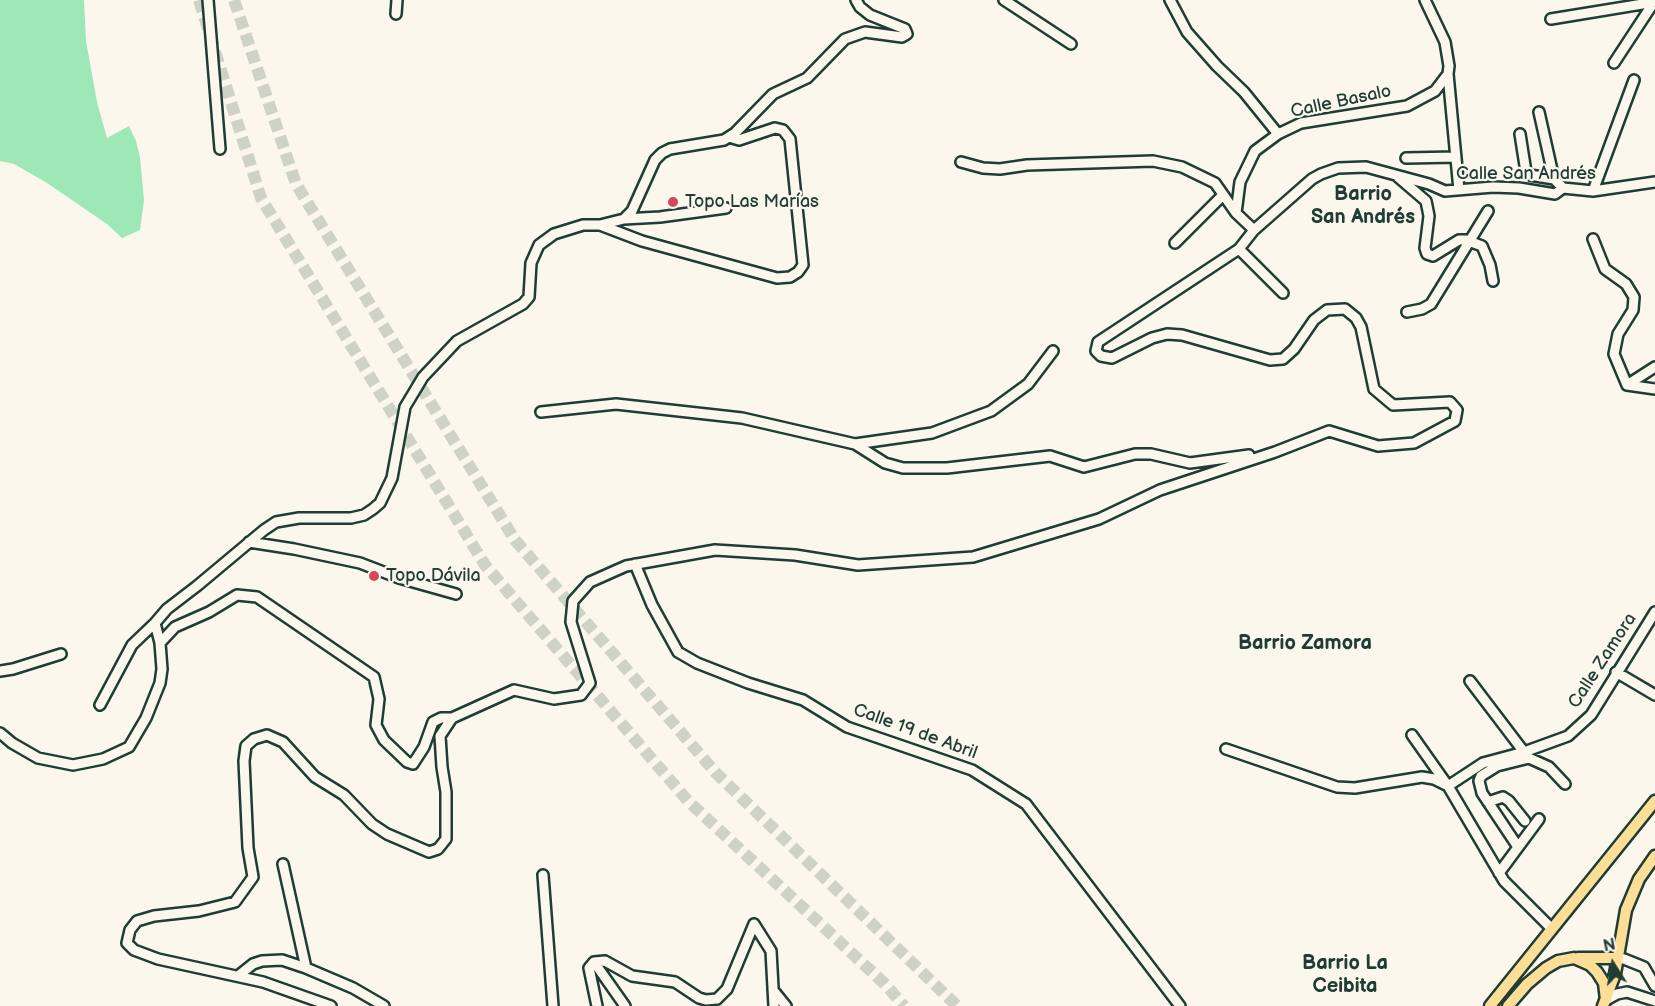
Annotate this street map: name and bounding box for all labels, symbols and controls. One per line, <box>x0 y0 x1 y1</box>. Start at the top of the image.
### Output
street label: Calle Basalo <box>1289 81 1393 123</box>
street label: Calle San Andrés <box>1456 163 1596 185</box>
district label: Barrio San Andrés <box>1311 183 1415 230</box>
place label: Topo Las Marías <box>685 191 819 213</box>
marker: Topo Las Marías <box>666 195 680 209</box>
place label: Topo Dávila <box>386 565 481 587</box>
marker: Topo Dávila <box>367 569 381 583</box>
street label: Calle Zamora <box>1564 609 1642 713</box>
district label: Barrio Zamora <box>1238 632 1372 656</box>
street label: Calle 19 de Abril <box>850 700 980 764</box>
north arrow <box>1583 934 1643 994</box>
text: N <box>1602 935 1617 956</box>
district label: Barrio La Ceibita <box>1302 952 1388 999</box>

